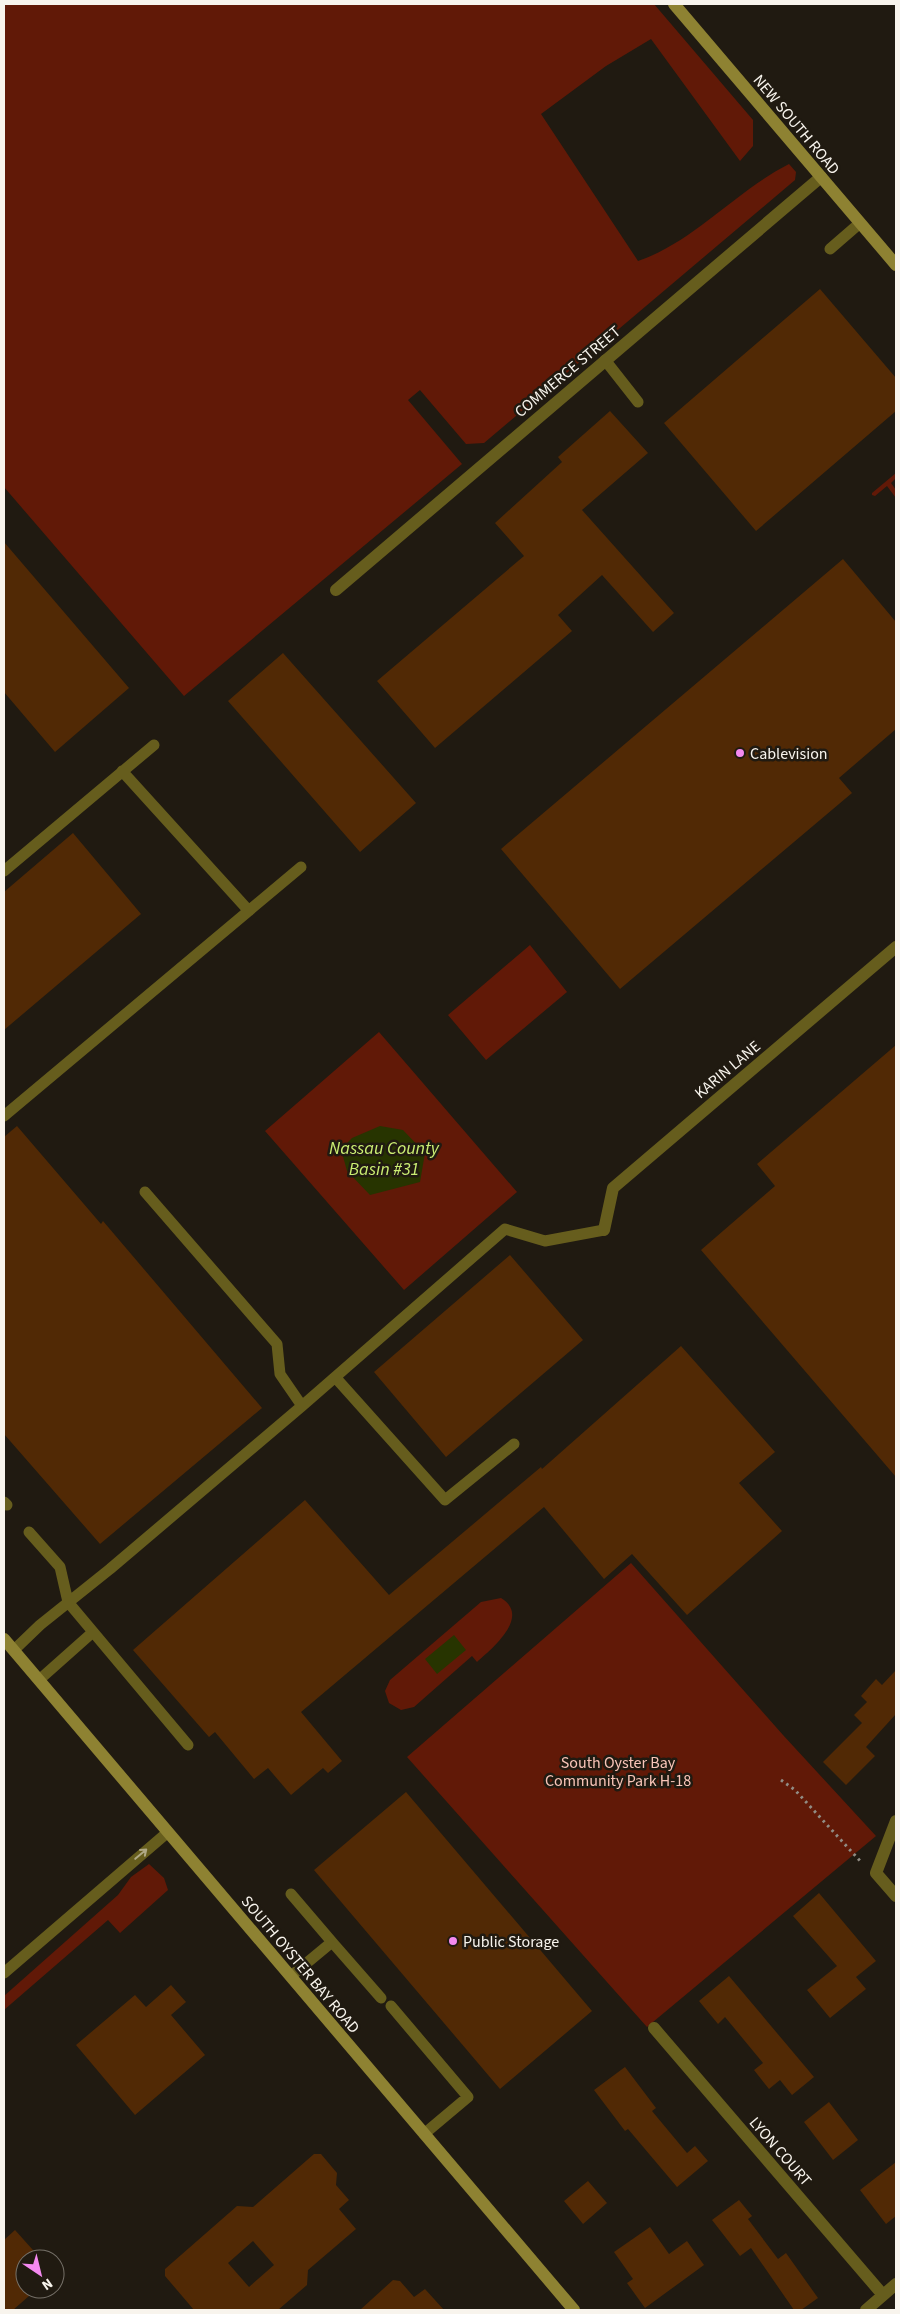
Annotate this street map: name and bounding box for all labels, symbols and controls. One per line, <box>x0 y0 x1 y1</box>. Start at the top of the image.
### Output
street label: NEW SOUTH ROAD <box>748 70 845 179</box>
street label: COMMERCE STREET <box>510 321 626 423</box>
place label: Cablevision <box>750 743 828 765</box>
marker: Cablevision <box>734 747 746 759</box>
street label: KARIN LANE <box>690 1036 765 1104</box>
water label: Nassau County Basin #31 <box>329 1136 440 1182</box>
park label: South Oyster Bay Community Park H-18 <box>545 1752 691 1792</box>
one-way arrow <box>134 1849 147 1860</box>
street label: SOUTH OYSTER BAY ROAD <box>236 1891 365 2038</box>
place label: Public Storage <box>463 1931 559 1953</box>
marker: Public Storage <box>447 1935 459 1947</box>
street label: LYON COURT <box>744 2112 817 2191</box>
north arrow <box>15 2249 65 2299</box>
text: N <box>37 2273 56 2295</box>

